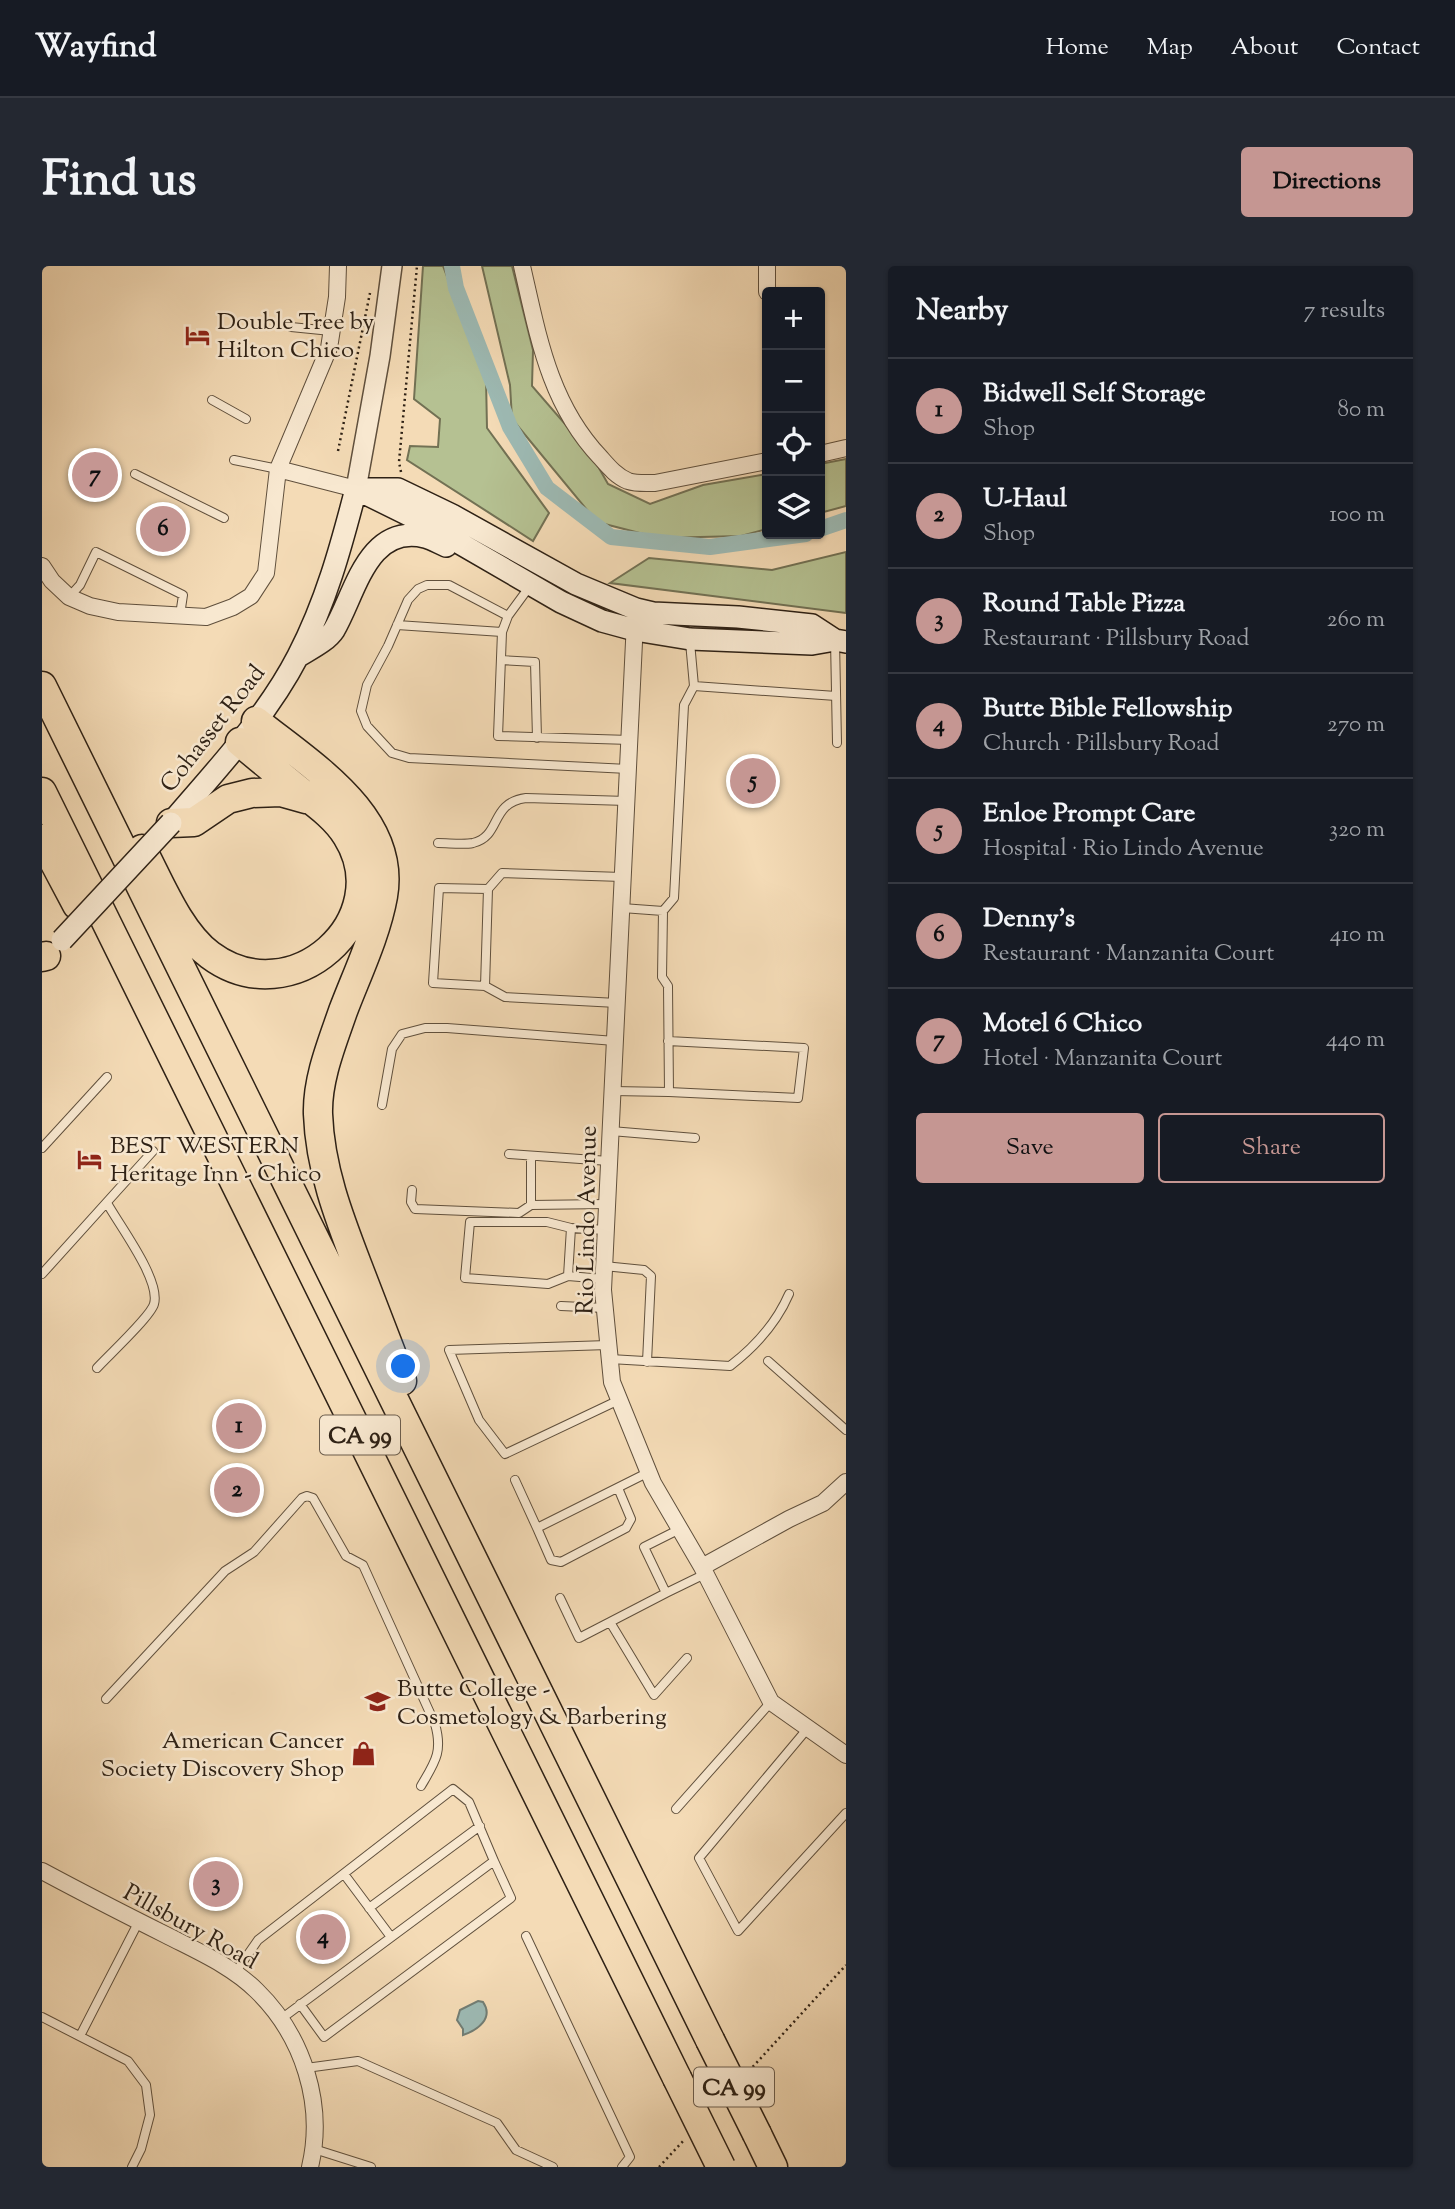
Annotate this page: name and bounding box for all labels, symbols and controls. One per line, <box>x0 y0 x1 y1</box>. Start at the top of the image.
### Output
text: Wayfind <box>35 24 157 72</box>
text: Home <box>1046 31 1109 65</box>
text: Map <box>1147 31 1193 65</box>
text: About <box>1231 31 1298 65</box>
text: Contact <box>1336 31 1420 65</box>
text: Find us <box>42 147 196 217</box>
button: Directions <box>1241 147 1413 217</box>
map controls <box>762 287 825 539</box>
button: + <box>762 287 825 350</box>
text: Nearby <box>916 290 1008 333</box>
text: 7 results <box>1304 295 1385 328</box>
place label: Double Tree by Hilton Chico <box>217 306 374 368</box>
hotel icon: Double Tree by Hilton Chico <box>183 321 211 349</box>
button: − <box>762 350 825 413</box>
text: Bidwell Self Storage <box>983 376 1206 413</box>
text: 1 <box>935 394 943 427</box>
text: 80 m <box>1337 394 1385 427</box>
button: locate <box>762 413 825 476</box>
text: Shop <box>983 413 1035 446</box>
pin: 7 <box>72 449 118 501</box>
button: layers <box>762 476 825 539</box>
text: U-Haul <box>983 481 1067 518</box>
text: 2 <box>934 499 944 532</box>
text: 100 m <box>1329 499 1385 532</box>
pin: 6 <box>140 503 186 555</box>
text: Shop <box>983 518 1035 551</box>
text: Round Table Pizza <box>983 586 1185 623</box>
text: 3 <box>934 604 944 637</box>
text: 260 m <box>1327 604 1385 637</box>
text: Restaurant · Pillsbury Road <box>983 623 1249 656</box>
street label: Cohasset Road <box>153 658 275 800</box>
text: Butte Bible Fellowship <box>983 691 1232 728</box>
text: 4 <box>933 709 945 742</box>
text: 270 m <box>1327 709 1385 742</box>
text: Church · Pillsbury Road <box>983 728 1219 761</box>
pin: 5 <box>730 755 776 807</box>
text: Enloe Prompt Care <box>983 796 1195 833</box>
text: 5 <box>935 814 943 847</box>
text: 320 m <box>1329 814 1385 847</box>
text: Hospital · Rio Lindo Avenue <box>983 833 1264 866</box>
text: Denny's <box>983 901 1075 938</box>
text: 6 <box>933 919 945 952</box>
text: 410 m <box>1330 919 1385 952</box>
text: Restaurant · Manzanita Court <box>983 938 1274 971</box>
text: Motel 6 Chico <box>983 1006 1142 1043</box>
text: 7 <box>933 1024 945 1057</box>
text: 440 m <box>1326 1024 1385 1057</box>
text: Hotel · Manzanita Court <box>983 1043 1222 1076</box>
button: Save <box>916 1113 1144 1183</box>
button: Share <box>1158 1113 1385 1183</box>
street label: Rio Lindo Avenue <box>569 1125 607 1315</box>
place label: BEST WESTERN Heritage Inn - Chico <box>110 1130 321 1192</box>
hotel icon: BEST WESTERN Heritage Inn - Chico <box>76 1145 104 1173</box>
your location <box>386 1349 420 1383</box>
pin: 1 <box>216 1400 262 1452</box>
road number: CA 99 <box>320 1416 400 1454</box>
pin: 2 <box>214 1464 260 1516</box>
place label: Butte College - Cosmetology & Barbering <box>397 1673 667 1735</box>
school or university icon: Butte College - Cosmetology & Barbering <box>363 1688 391 1716</box>
place label: American Cancer Society Discovery Shop <box>101 1725 344 1787</box>
shop icon: American Cancer Society Discovery Shop <box>350 1740 378 1768</box>
pin: 3 <box>193 1858 239 1910</box>
street label: Pillsbury Road <box>116 1877 264 1979</box>
pin: 4 <box>300 1911 346 1963</box>
road number: CA 99 <box>694 2068 774 2106</box>

